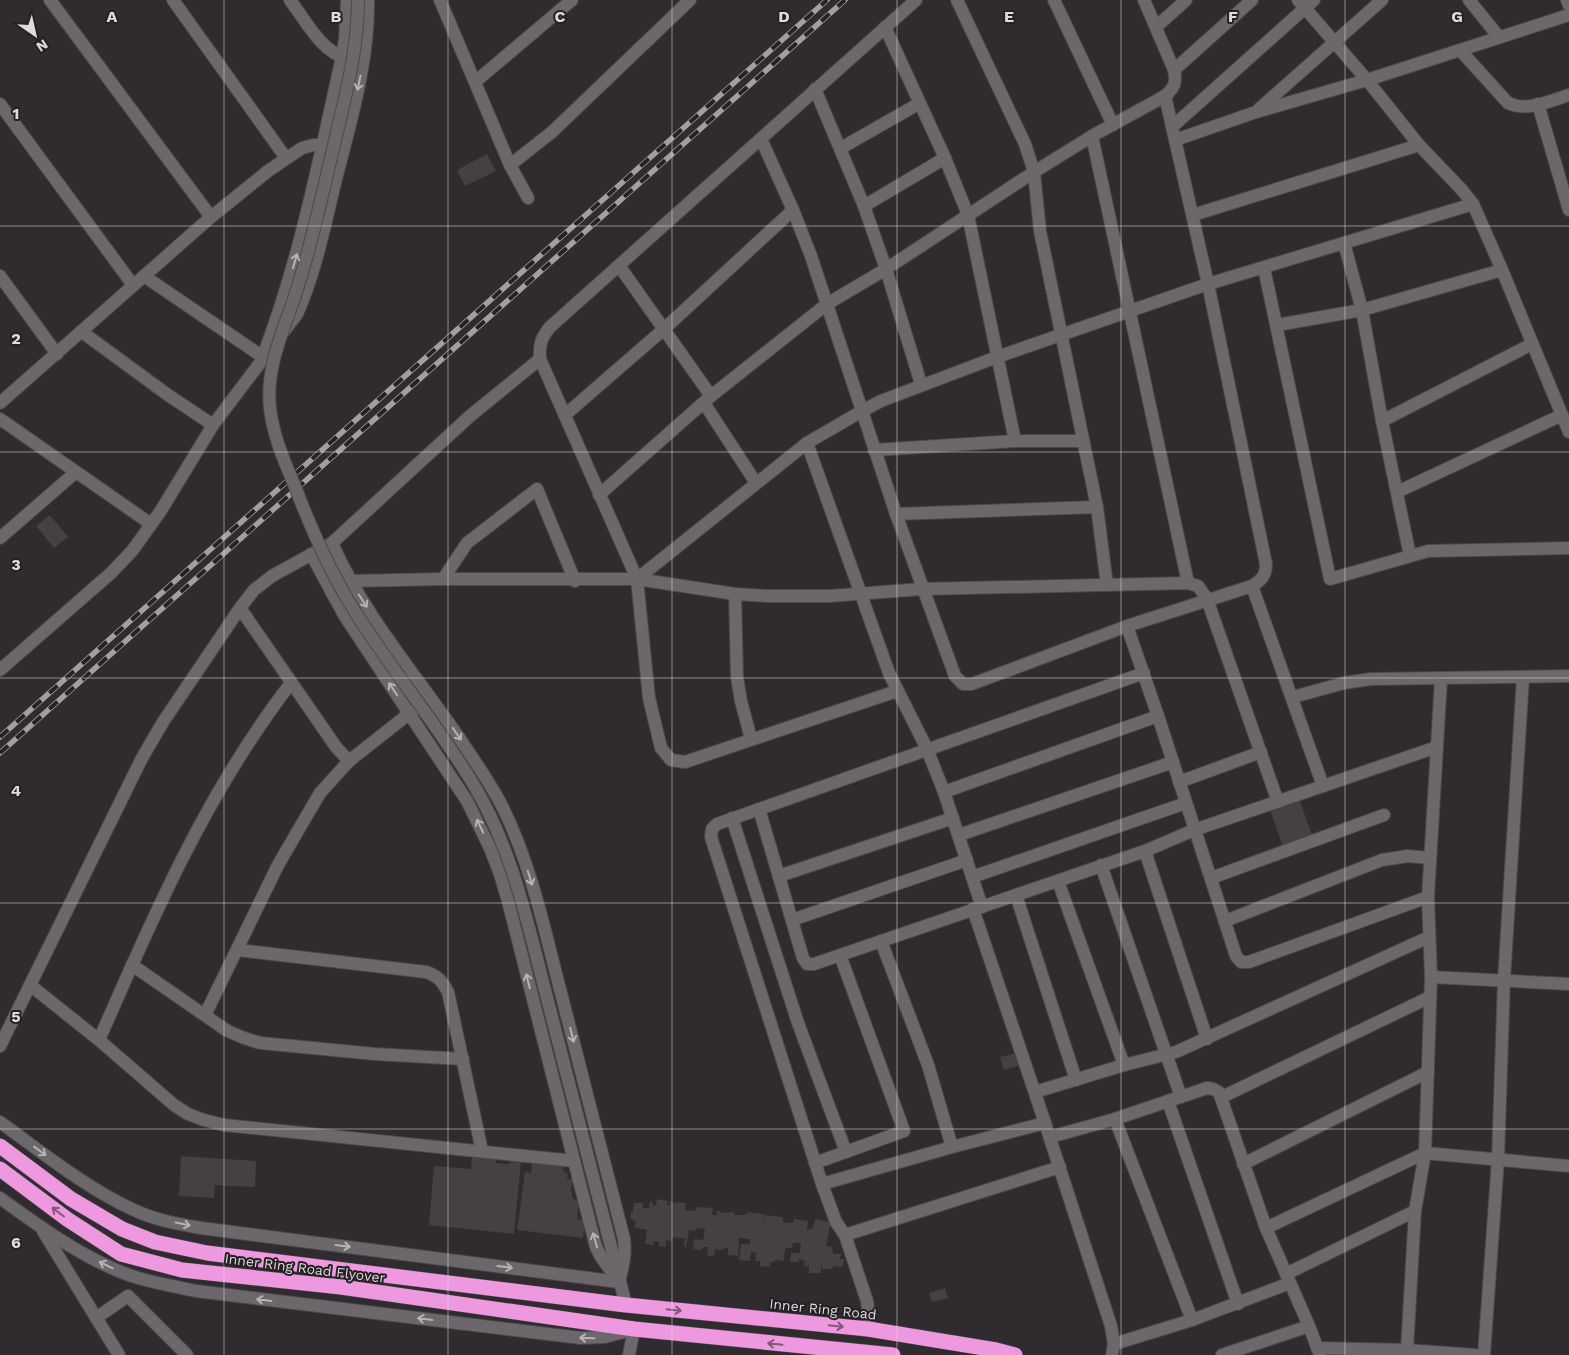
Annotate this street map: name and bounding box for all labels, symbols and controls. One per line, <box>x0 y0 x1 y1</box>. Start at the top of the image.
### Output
text: A <box>107 7 118 26</box>
text: B <box>331 7 342 26</box>
text: C <box>555 7 566 26</box>
text: D <box>778 7 790 26</box>
text: E <box>1004 7 1014 26</box>
text: F <box>1228 7 1238 26</box>
text: G <box>1451 7 1463 26</box>
north arrow <box>10 10 60 60</box>
text: N <box>33 36 51 55</box>
one-way arrow <box>354 75 364 91</box>
text: 1 <box>13 104 19 123</box>
one-way arrow <box>290 254 300 270</box>
text: 2 <box>11 329 21 348</box>
text: 3 <box>11 555 21 574</box>
one-way arrow <box>358 594 369 608</box>
one-way arrow <box>388 682 398 696</box>
one-way arrow <box>451 727 462 741</box>
text: 4 <box>11 781 21 800</box>
one-way arrow <box>475 819 484 834</box>
one-way arrow <box>526 869 536 885</box>
one-way arrow <box>523 974 532 990</box>
text: 5 <box>11 1007 21 1026</box>
one-way arrow <box>567 1026 577 1042</box>
one-way arrow <box>32 1146 46 1156</box>
one-way arrow <box>51 1207 65 1217</box>
one-way arrow <box>174 1220 190 1230</box>
text: 6 <box>11 1233 21 1252</box>
one-way arrow <box>589 1233 599 1249</box>
one-way arrow <box>335 1242 351 1252</box>
street label: Inner Ring Road Flyover <box>224 1250 386 1286</box>
one-way arrow <box>99 1260 114 1269</box>
one-way arrow <box>496 1262 512 1272</box>
one-way arrow <box>256 1295 272 1305</box>
street label: Inner Ring Road <box>769 1295 877 1323</box>
one-way arrow <box>666 1305 682 1315</box>
one-way arrow <box>418 1314 434 1324</box>
one-way arrow <box>828 1321 844 1331</box>
one-way arrow <box>579 1333 595 1343</box>
one-way arrow <box>767 1339 783 1349</box>

